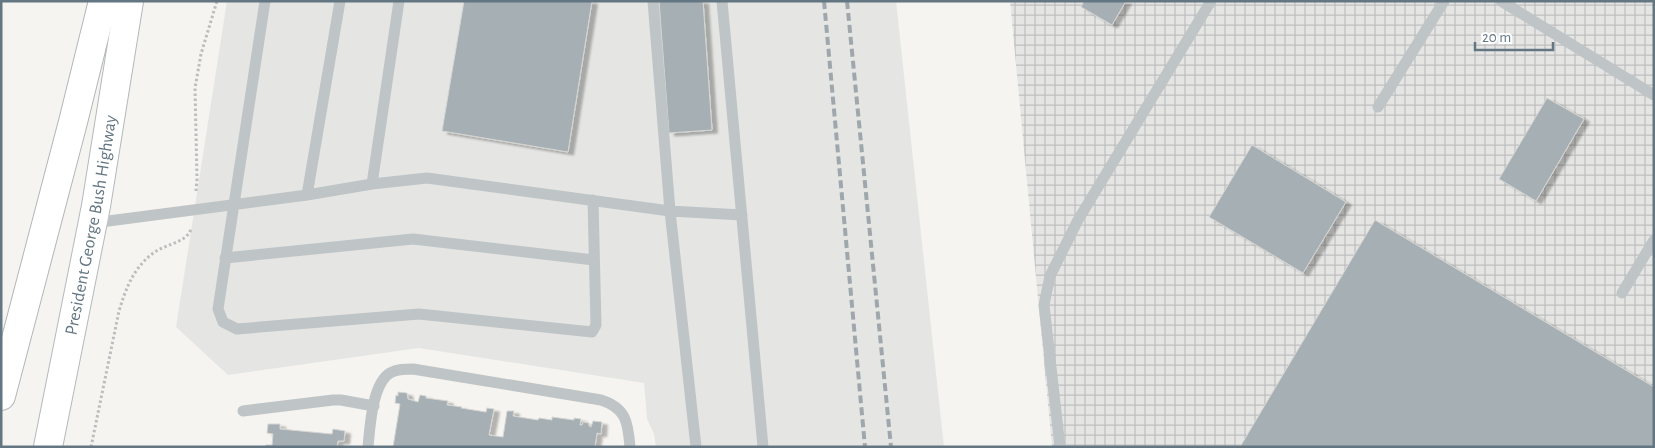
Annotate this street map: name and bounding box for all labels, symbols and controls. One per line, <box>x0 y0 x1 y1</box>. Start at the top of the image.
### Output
scale bar <box>1475 20 1552 52</box>
text: 20 m <box>1482 30 1511 45</box>
street label: President George Bush Highway <box>62 114 121 337</box>

